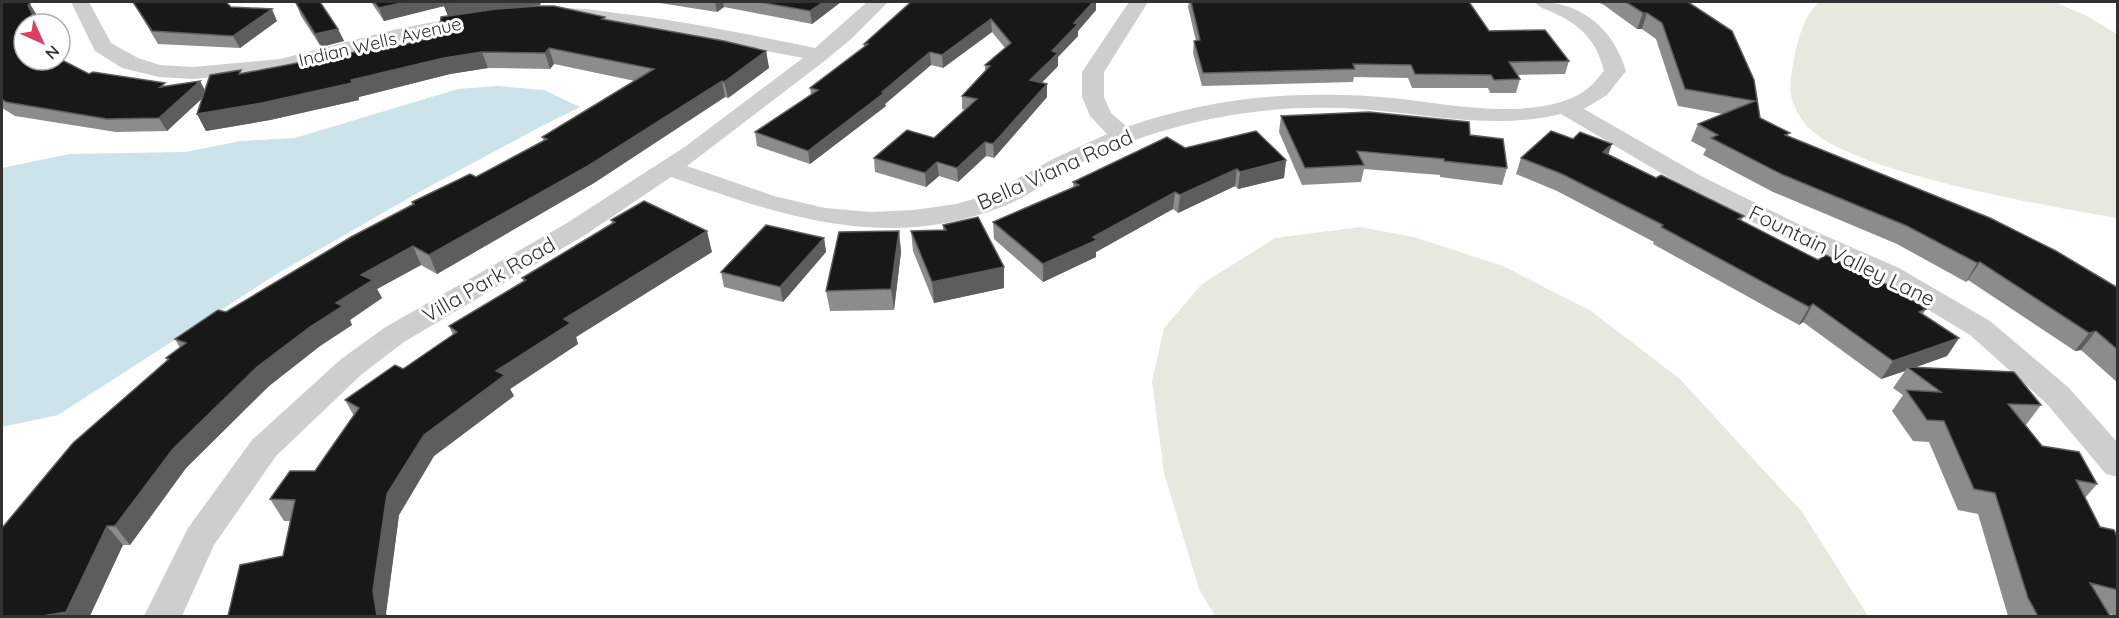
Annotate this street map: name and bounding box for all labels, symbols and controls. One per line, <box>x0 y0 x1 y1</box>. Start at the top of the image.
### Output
north arrow <box>12 12 72 72</box>
street label: Indian Wells Avenue <box>296 12 464 71</box>
text: N <box>41 41 64 64</box>
street label: Bella Viana Road <box>973 123 1136 215</box>
street label: Fountain Valley Lane <box>1745 199 1940 311</box>
street label: Villa Park Road <box>418 231 559 328</box>

